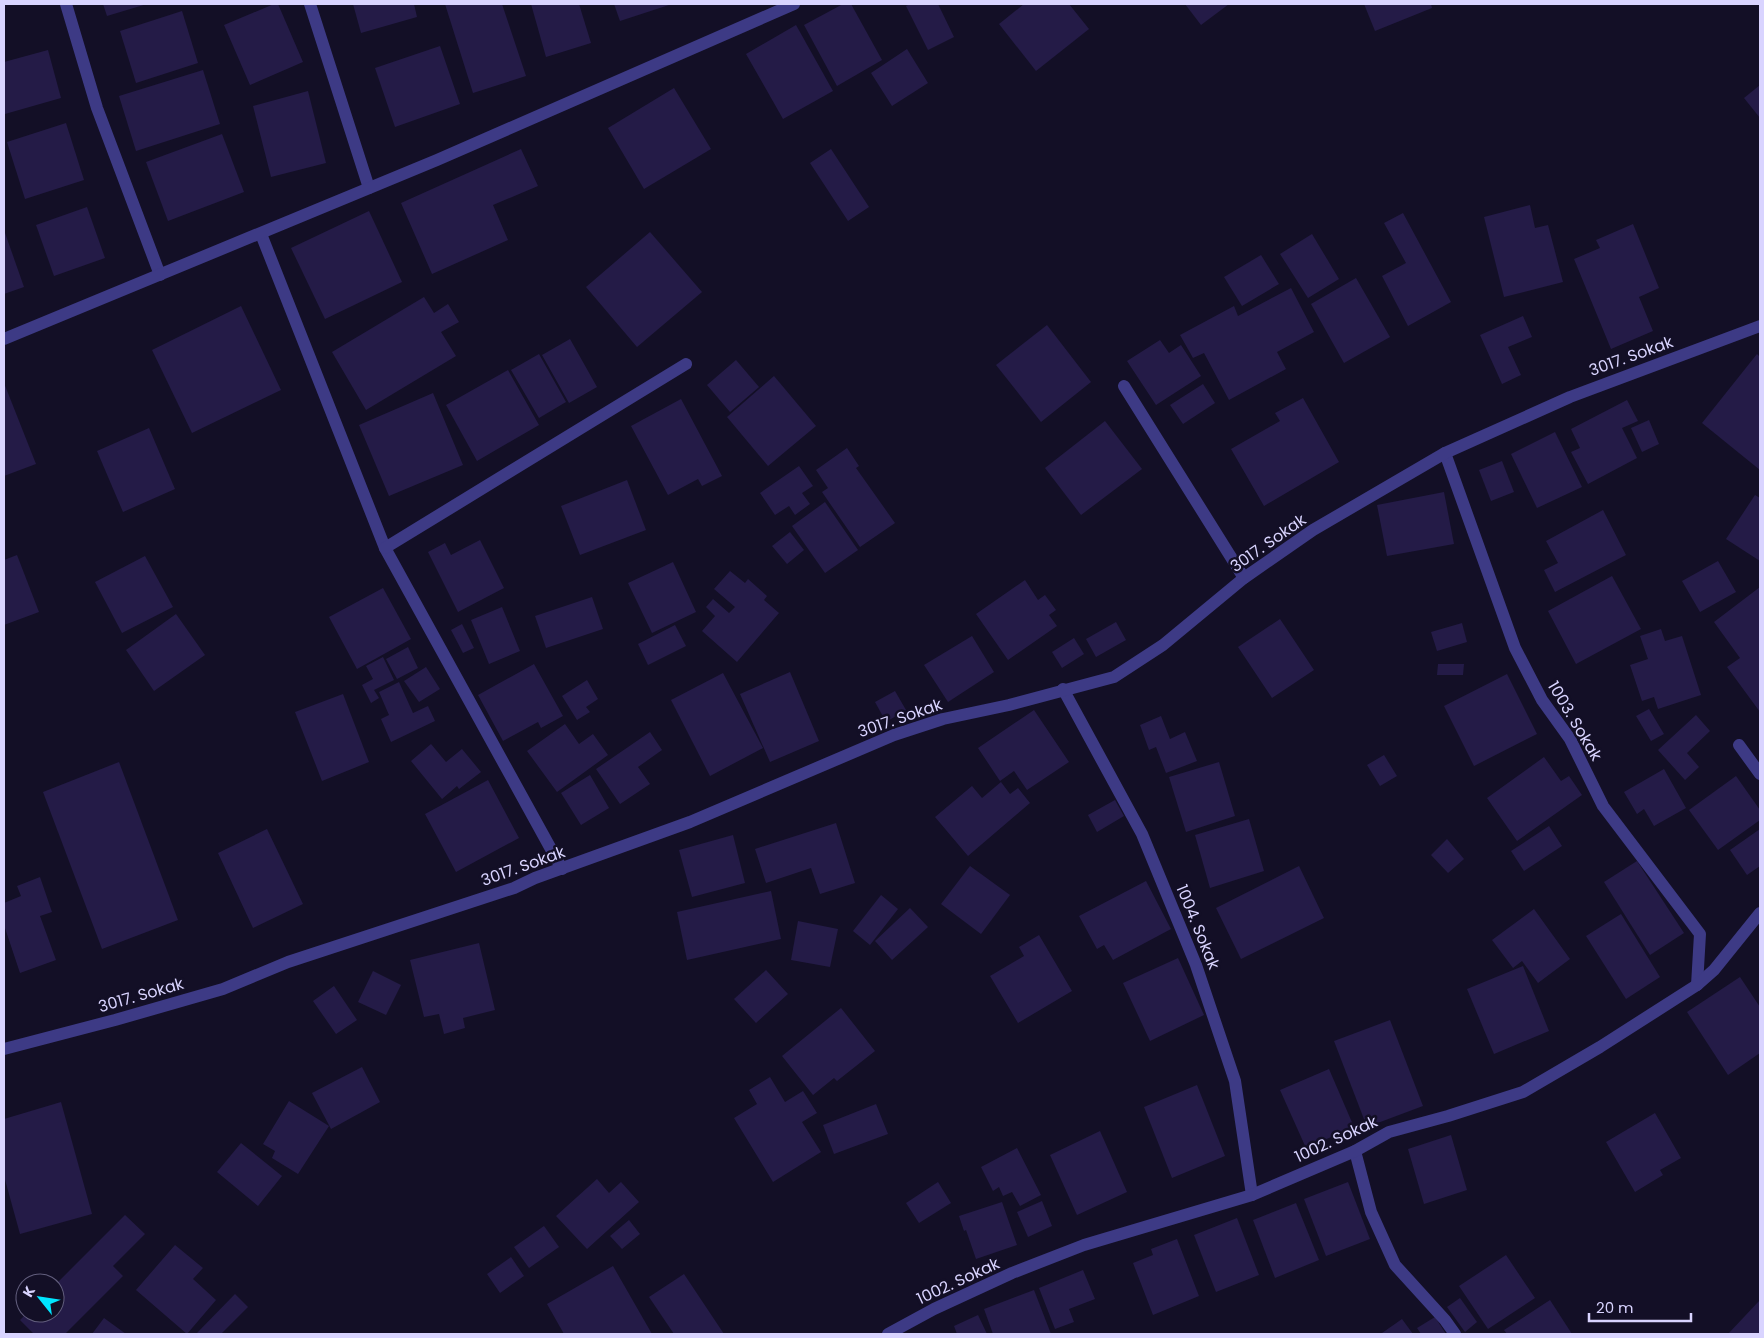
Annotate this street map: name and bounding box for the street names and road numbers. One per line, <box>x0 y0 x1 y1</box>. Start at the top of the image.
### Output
street label: 3017. Sokak <box>1586 330 1677 382</box>
street label: 3017. Sokak <box>1225 508 1311 578</box>
street label: 1003. Sokak <box>1542 677 1608 766</box>
street label: 3017. Sokak <box>855 693 946 743</box>
street label: 3017. Sokak <box>478 840 569 892</box>
street label: 1004. Sokak <box>1171 881 1226 974</box>
street label: 3017. Sokak <box>96 972 187 1018</box>
street label: 1002. Sokak <box>1291 1109 1382 1168</box>
street label: 1002. Sokak <box>913 1251 1004 1310</box>

